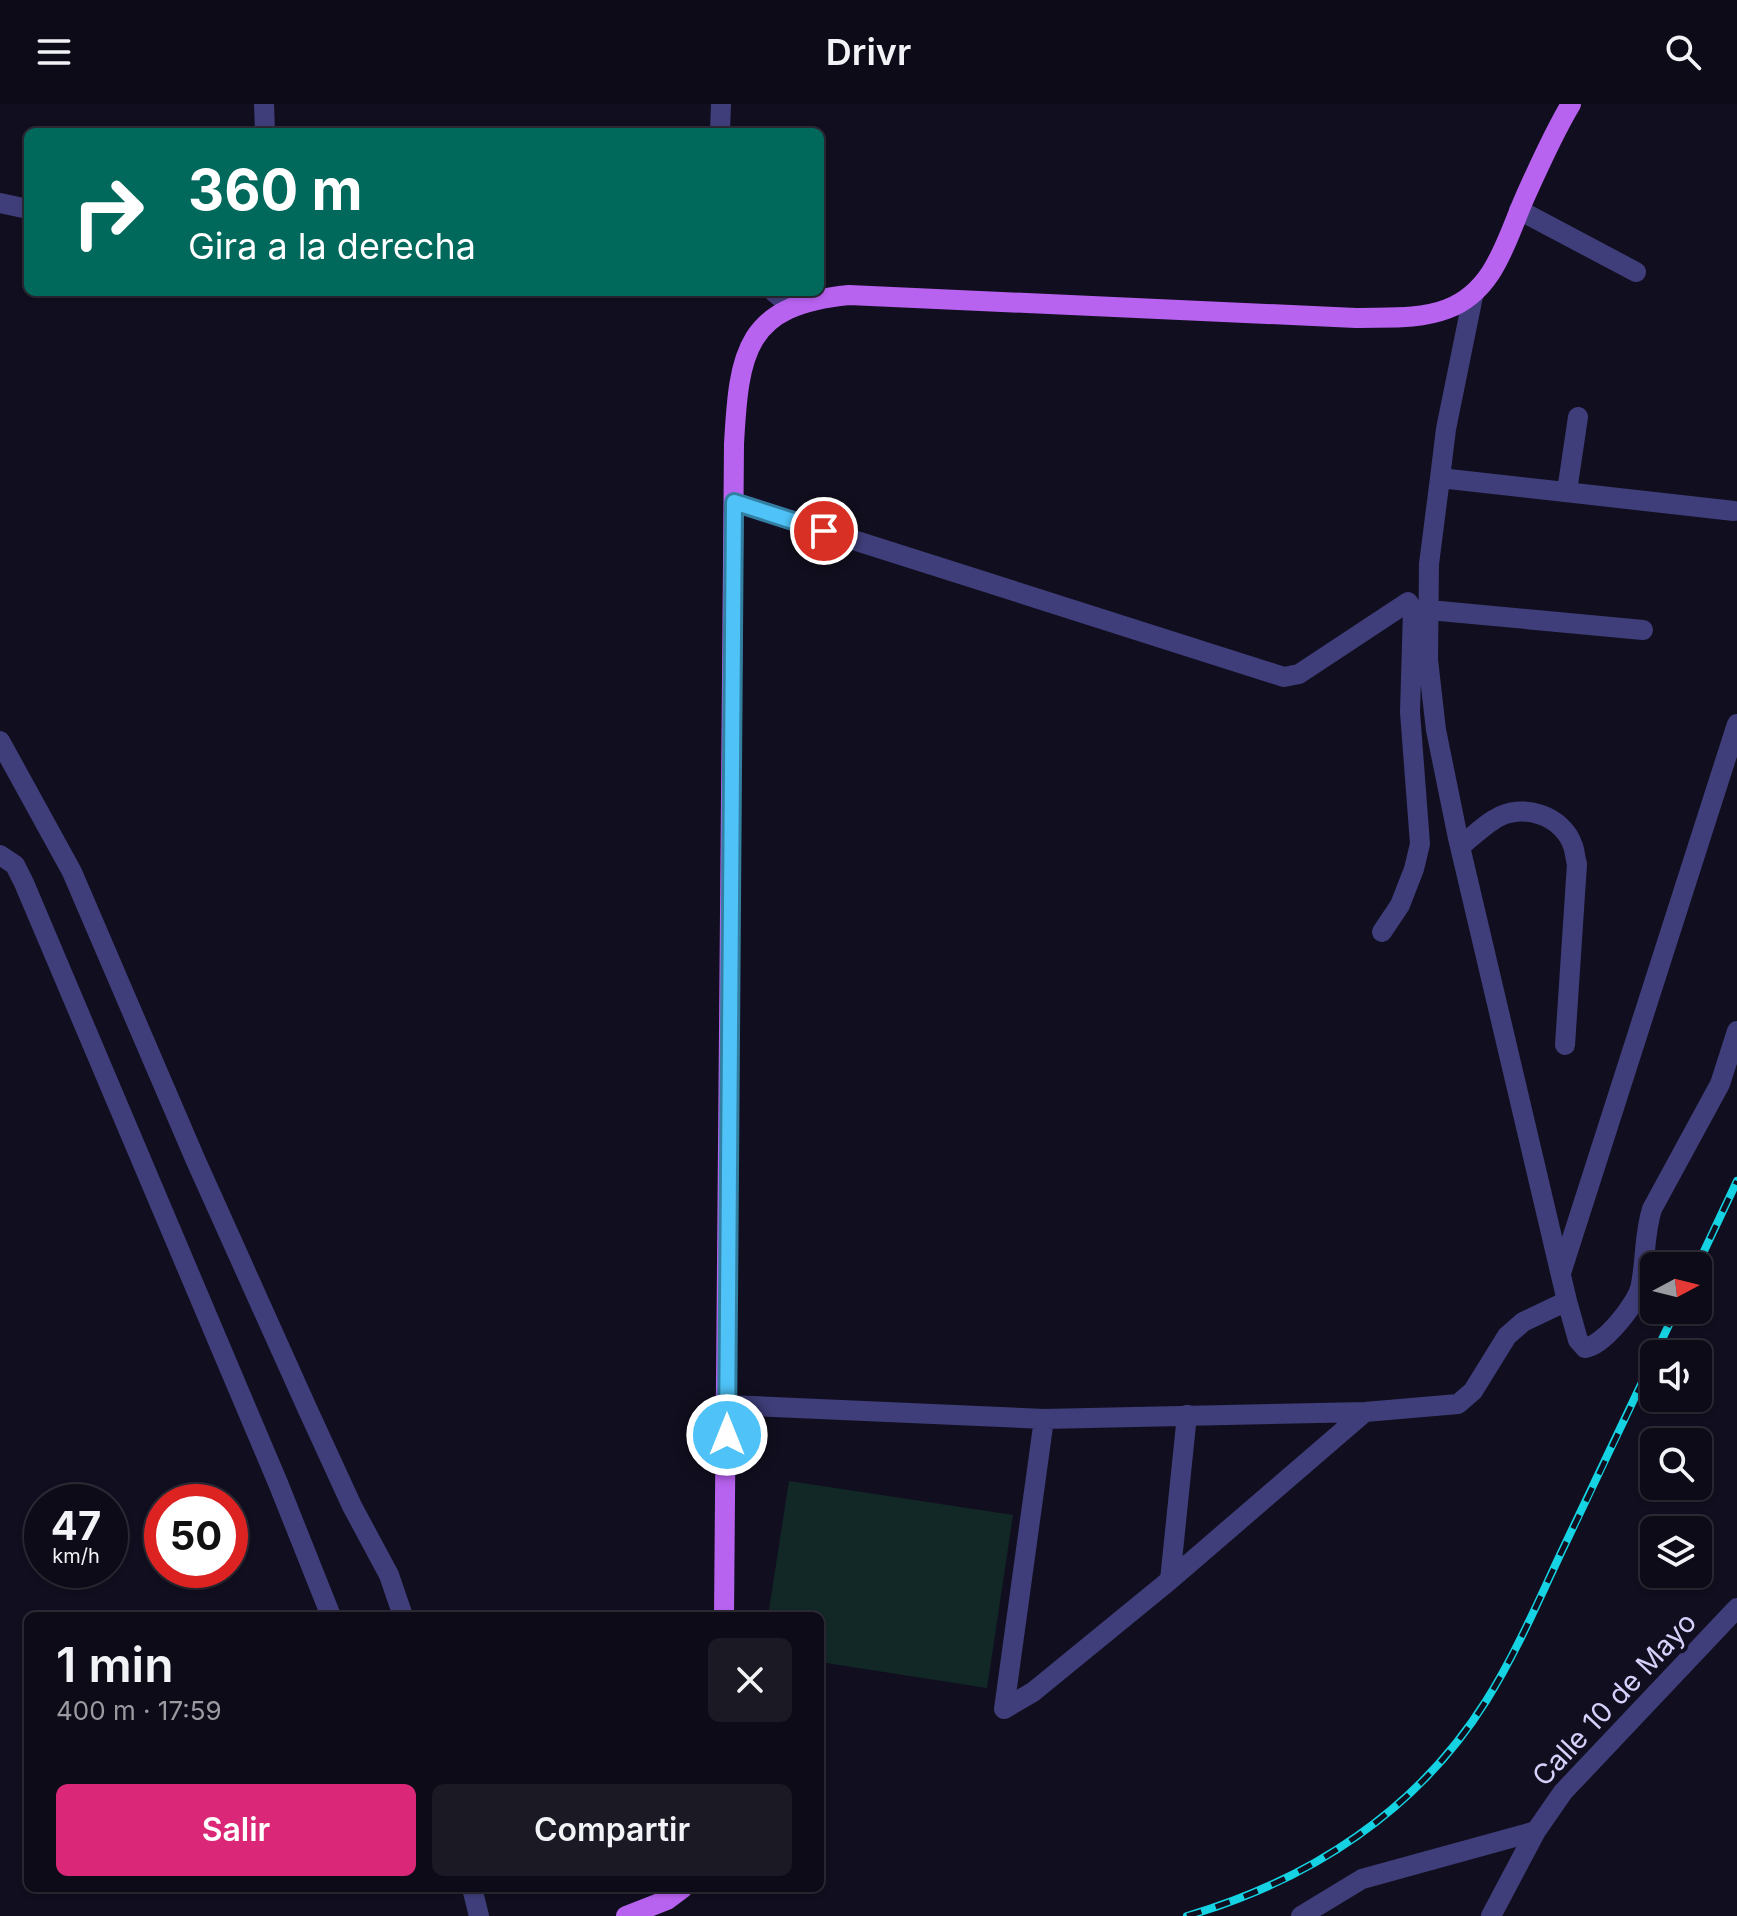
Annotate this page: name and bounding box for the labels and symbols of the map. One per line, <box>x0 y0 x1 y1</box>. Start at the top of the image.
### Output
pin <box>790 497 858 565</box>
north arrow <box>1640 1252 1712 1324</box>
position arrow <box>685 1393 769 1477</box>
speed limit sign: 50 <box>144 1484 248 1588</box>
street label: Calle 10 de Mayo <box>1525 1605 1703 1793</box>

